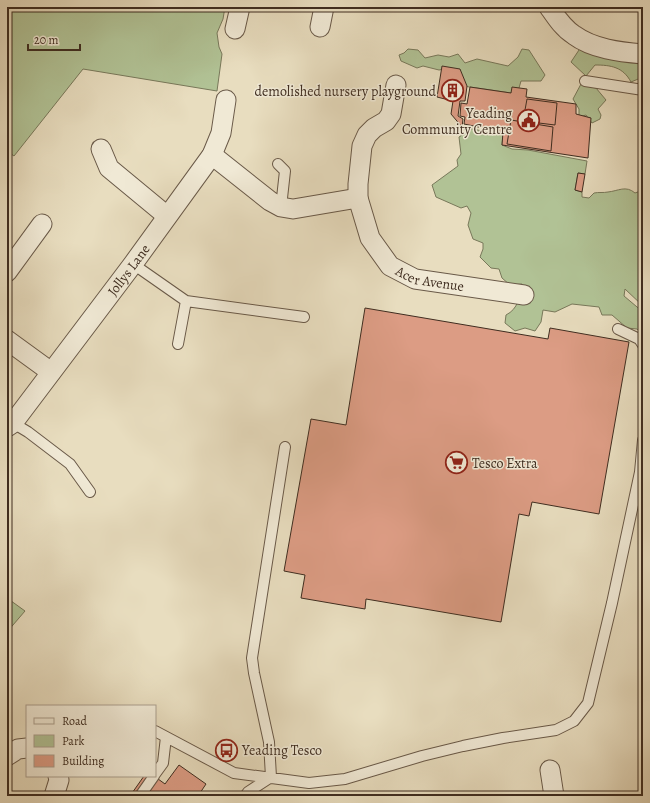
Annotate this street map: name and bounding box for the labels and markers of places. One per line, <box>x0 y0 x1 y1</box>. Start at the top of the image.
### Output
building icon: demolished nursery playground <box>439 78 465 104</box>
place label: demolished nursery playground <box>254 82 436 101</box>
place label: Yeading Community Centre <box>402 104 512 139</box>
public building icon: Yeading Community Centre <box>515 108 541 134</box>
supermarket icon: Tesco Extra <box>443 450 469 476</box>
place label: Tesco Extra <box>472 454 538 473</box>
bus stop icon: Yeading Tesco <box>213 737 239 763</box>
place label: Yeading Tesco <box>241 741 322 760</box>

